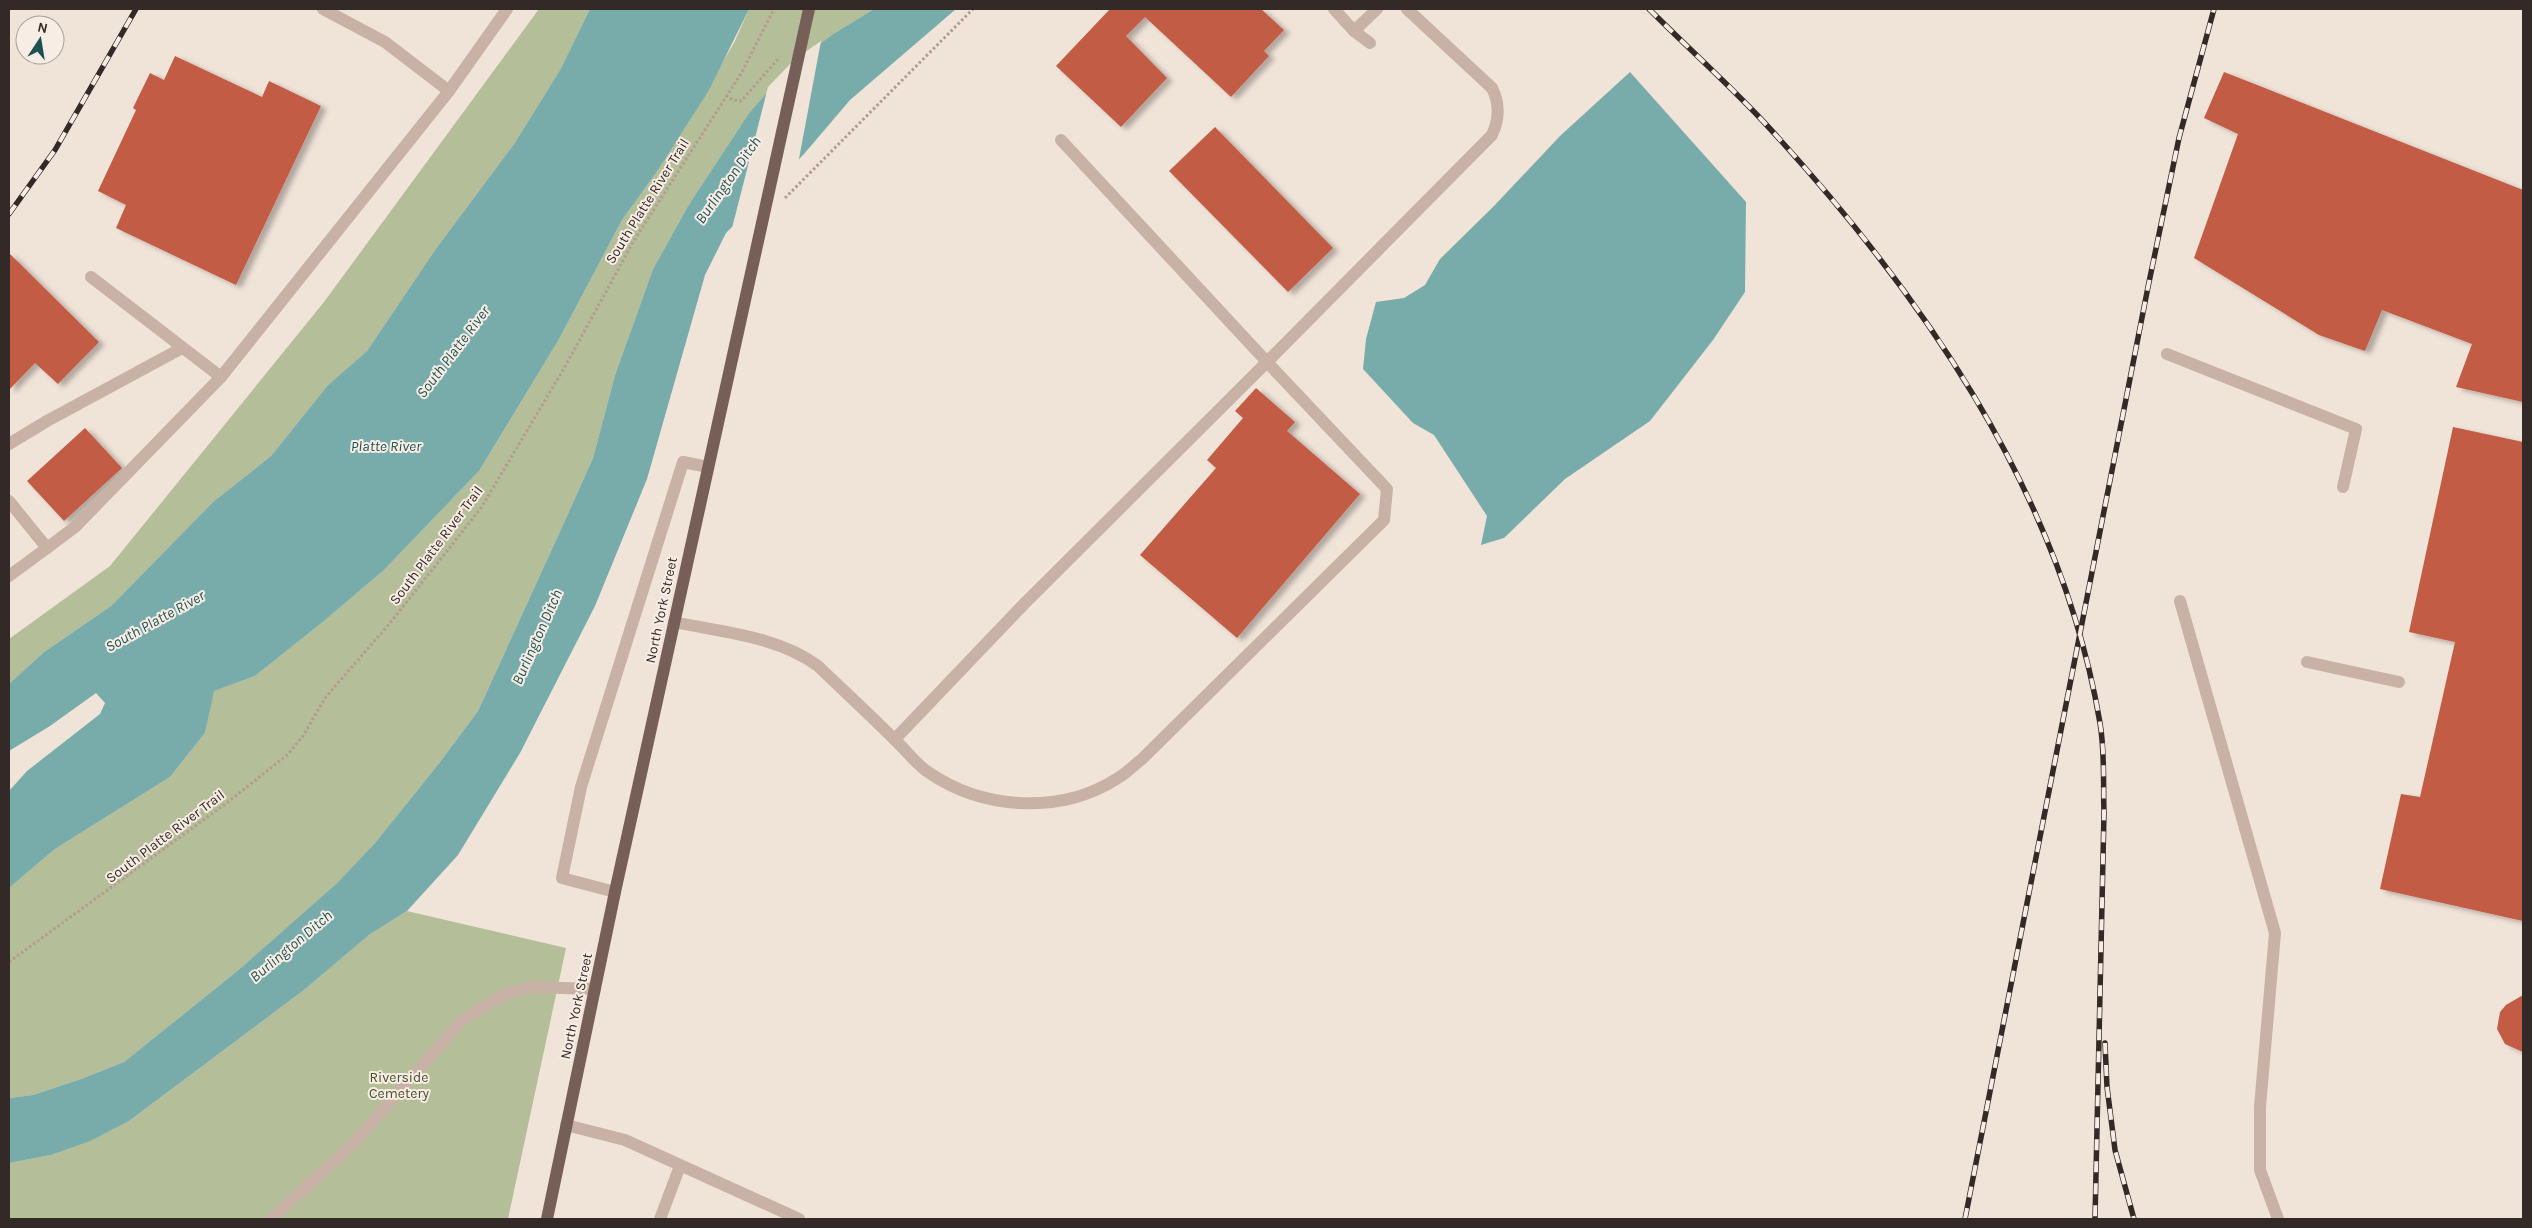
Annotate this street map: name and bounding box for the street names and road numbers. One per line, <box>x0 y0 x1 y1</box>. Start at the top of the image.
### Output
street label: South Platte River Trail <box>602 136 693 267</box>
street label: South Platte River Trail <box>386 483 487 608</box>
street label: North York Street <box>642 555 681 665</box>
street label: South Platte River Trail <box>103 786 228 887</box>
street label: North York Street <box>557 951 596 1061</box>

